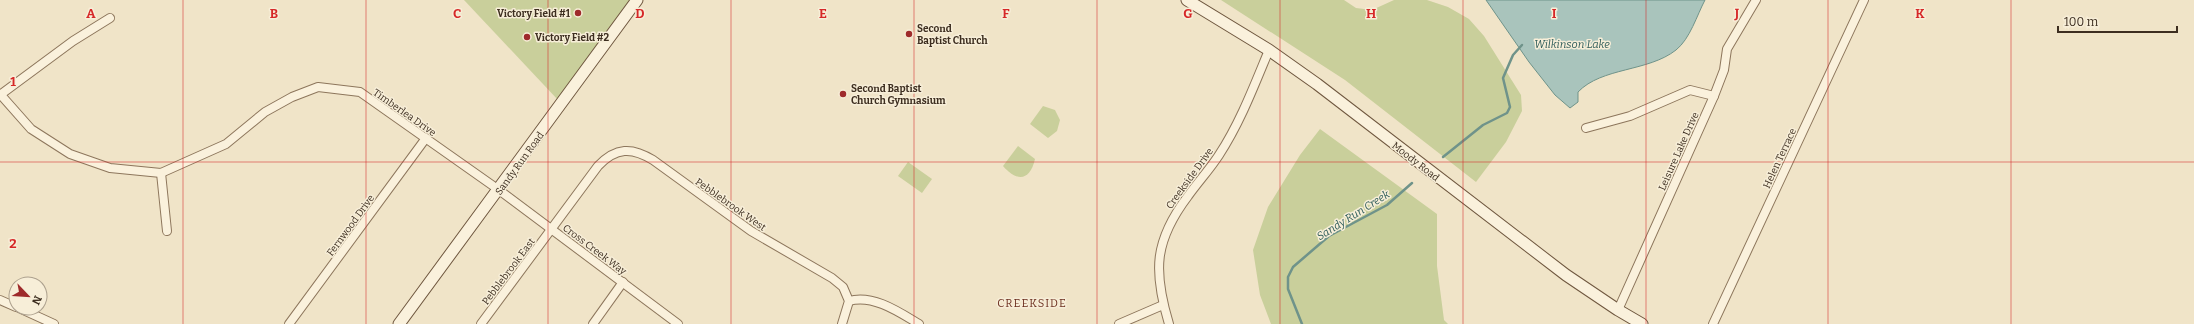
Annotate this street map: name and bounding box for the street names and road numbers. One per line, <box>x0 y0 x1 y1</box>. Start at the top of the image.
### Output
street label: Timberlea Drive <box>371 87 438 139</box>
street label: Leisure Lake Drive <box>1656 110 1702 193</box>
street label: Helen Terrace <box>1761 126 1799 190</box>
street label: Sandy Run Road <box>493 130 547 197</box>
street label: Moody Road <box>1389 140 1442 184</box>
street label: Creekside Drive <box>1164 146 1216 211</box>
street label: Pebblebrook West <box>693 176 768 234</box>
street label: Fernwood Drive <box>325 193 377 259</box>
street label: Cross Creek Way <box>560 222 629 278</box>
street label: Pebblebrook East <box>480 236 538 307</box>

